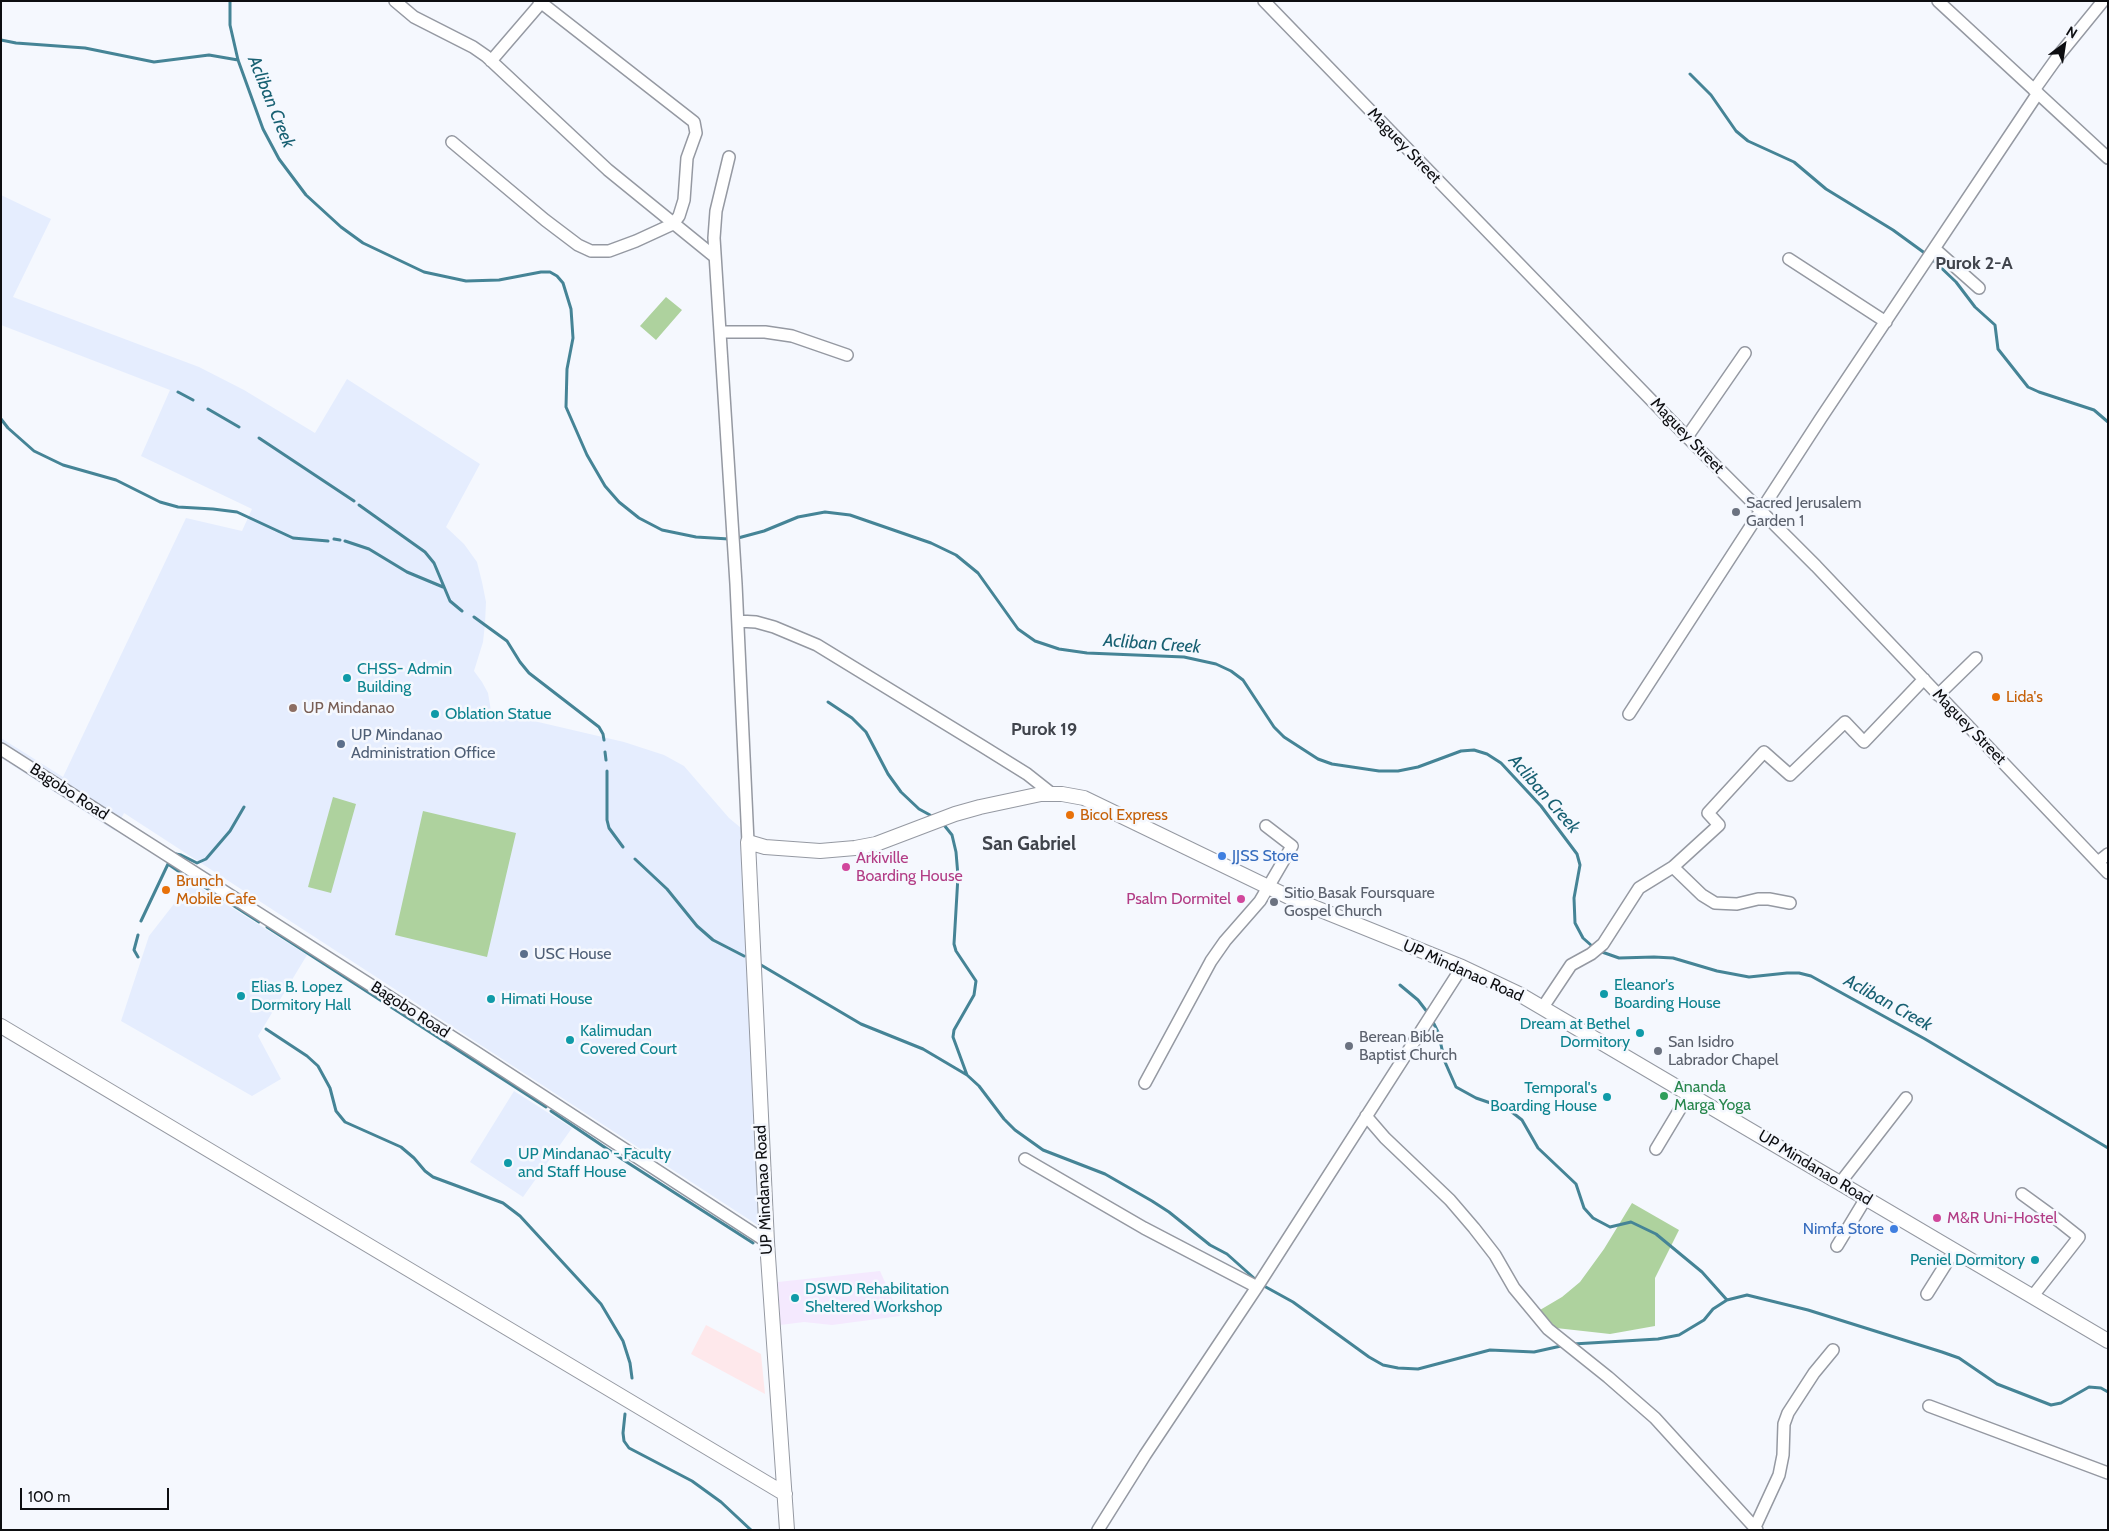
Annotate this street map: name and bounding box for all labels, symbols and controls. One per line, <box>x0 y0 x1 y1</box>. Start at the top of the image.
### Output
north arrow <box>2039 20 2089 70</box>
text: N <box>2063 22 2081 42</box>
water label: Acliban Creek <box>243 53 299 151</box>
street label: Maguey Street <box>1363 104 1445 188</box>
district label: Purok 2-A <box>1935 253 2013 275</box>
street label: Maguey Street <box>1646 394 1728 478</box>
place label: Sacred Jerusalem Garden 1 <box>1746 493 1862 531</box>
marker: Sacred Jerusalem Garden 1 <box>1730 506 1742 518</box>
water label: Acliban Creek <box>1103 630 1201 658</box>
place label: CHSS- Admin Building <box>357 659 452 697</box>
marker: CHSS- Admin Building <box>341 672 353 684</box>
street label: Maguey Street <box>1928 685 2010 769</box>
place label: Lida's <box>2006 687 2043 707</box>
marker: Lida's <box>1990 691 2002 703</box>
place label: UP Mindanao <box>303 698 394 718</box>
marker: UP Mindanao <box>287 702 299 714</box>
place label: Oblation Statue <box>445 704 552 724</box>
marker: Oblation Statue <box>429 708 441 720</box>
district label: Purok 19 <box>1011 719 1077 741</box>
place label: UP Mindanao Administration Office <box>351 725 495 763</box>
marker: UP Mindanao Administration Office <box>335 738 347 750</box>
water label: Acliban Creek <box>1504 750 1584 838</box>
street label: Bagobo Road <box>26 759 112 825</box>
place label: Bicol Express <box>1080 805 1168 825</box>
marker: Bicol Express <box>1064 809 1076 821</box>
district label: San Gabriel <box>982 833 1076 855</box>
place label: JJSS Store <box>1232 846 1299 866</box>
place label: Arkiville Boarding House <box>856 848 963 886</box>
marker: JJSS Store <box>1216 850 1228 862</box>
marker: Arkiville Boarding House <box>840 861 852 873</box>
place label: Brunch Mobile Cafe <box>176 871 256 909</box>
place label: Sitio Basak Foursquare Gospel Church <box>1284 883 1435 921</box>
marker: Brunch Mobile Cafe <box>160 884 172 896</box>
place label: Psalm Dormitel <box>1126 889 1231 909</box>
marker: Psalm Dormitel <box>1235 893 1247 905</box>
marker: Sitio Basak Foursquare Gospel Church <box>1268 896 1280 908</box>
street label: UP Mindanao Road <box>1400 936 1526 1006</box>
place label: USC House <box>534 944 611 964</box>
marker: USC House <box>518 948 530 960</box>
water label: Acliban Creek <box>1840 970 1936 1036</box>
place label: Eleanor's Boarding House <box>1614 975 1721 1013</box>
place label: Elias B. Lopez Dormitory Hall <box>251 977 351 1015</box>
street label: Bagobo Road <box>367 977 453 1043</box>
marker: Eleanor's Boarding House <box>1598 988 1610 1000</box>
place label: Himati House <box>501 989 593 1009</box>
marker: Elias B. Lopez Dormitory Hall <box>235 990 247 1002</box>
marker: Himati House <box>485 993 497 1005</box>
place label: Dream at Bethel Dormitory <box>1520 1014 1630 1052</box>
place label: Kalimudan Covered Court <box>580 1021 677 1059</box>
place label: Berean Bible Baptist Church <box>1359 1027 1457 1065</box>
marker: Dream at Bethel Dormitory <box>1634 1027 1646 1039</box>
place label: San Isidro Labrador Chapel <box>1668 1032 1779 1070</box>
marker: Kalimudan Covered Court <box>564 1034 576 1046</box>
marker: Berean Bible Baptist Church <box>1343 1040 1355 1052</box>
marker: San Isidro Labrador Chapel <box>1652 1045 1664 1057</box>
place label: Ananda Marga Yoga <box>1674 1077 1751 1115</box>
place label: Temporal's Boarding House <box>1490 1078 1597 1116</box>
marker: Ananda Marga Yoga <box>1658 1090 1670 1102</box>
marker: Temporal's Boarding House <box>1601 1091 1613 1103</box>
street label: UP Mindanao Road <box>751 1125 777 1255</box>
street label: UP Mindanao Road <box>1754 1126 1876 1210</box>
place label: UP Mindanao - Faculty and Staff House <box>518 1144 671 1182</box>
marker: UP Mindanao - Faculty and Staff House <box>502 1157 514 1169</box>
place label: M&R Uni-Hostel <box>1947 1208 2057 1228</box>
marker: M&R Uni-Hostel <box>1931 1212 1943 1224</box>
place label: Nimfa Store <box>1803 1219 1884 1239</box>
marker: Nimfa Store <box>1888 1223 1900 1235</box>
place label: Peniel Dormitory <box>1910 1250 2025 1270</box>
marker: Peniel Dormitory <box>2029 1254 2041 1266</box>
place label: DSWD Rehabilitation Sheltered Workshop <box>805 1279 949 1317</box>
marker: DSWD Rehabilitation Sheltered Workshop <box>789 1292 801 1304</box>
scale bar <box>22 1478 171 1510</box>
text: 100 m <box>28 1488 70 1506</box>

